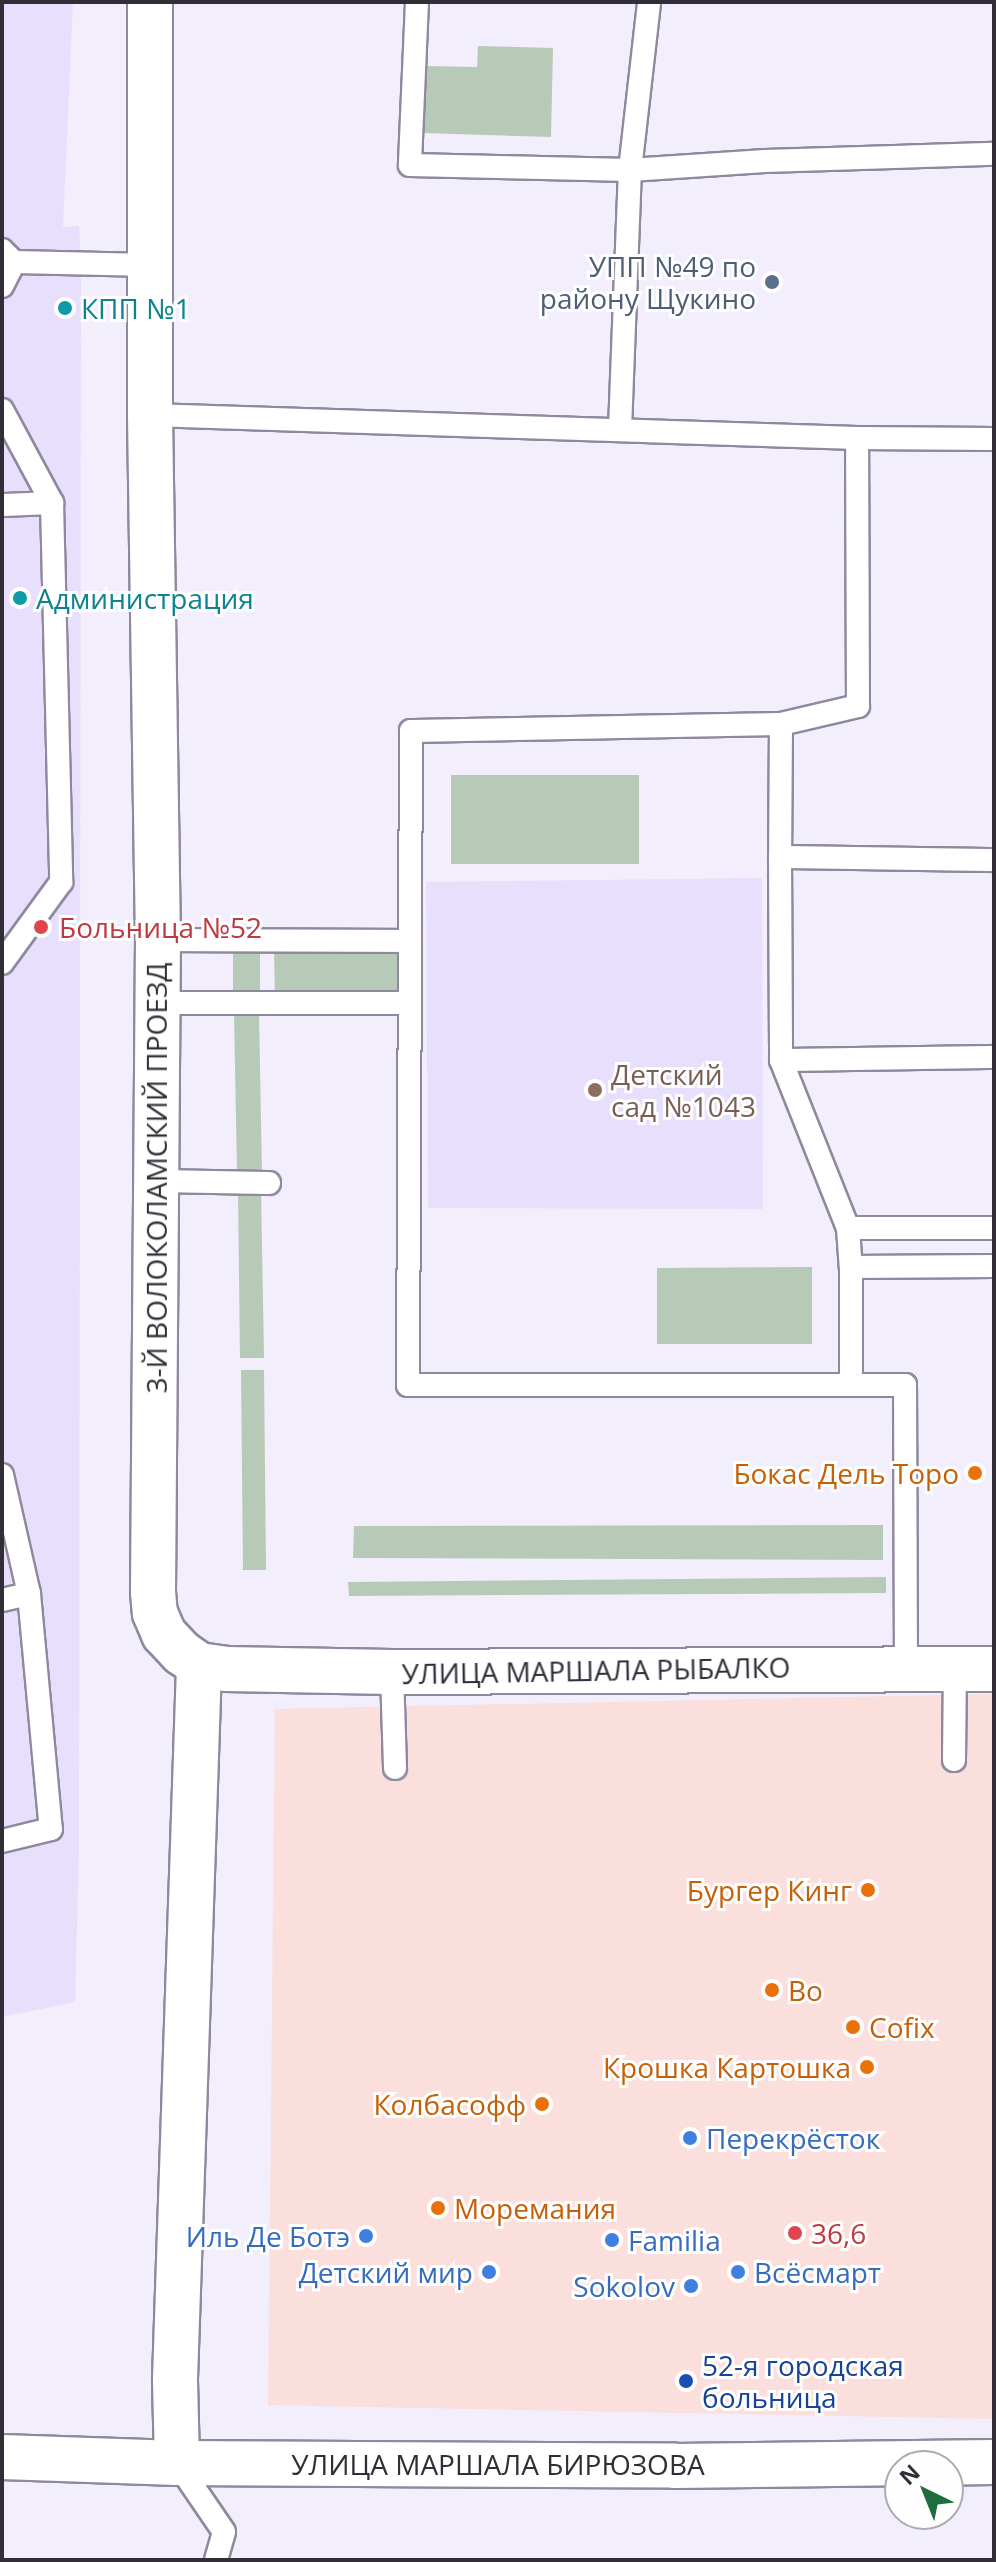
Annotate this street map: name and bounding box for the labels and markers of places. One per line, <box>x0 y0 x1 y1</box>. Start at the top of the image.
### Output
place label: УПП №49 по району Щукино <box>540 249 756 315</box>
marker: УПП №49 по району Щукино <box>763 273 781 291</box>
place label: КПП №1 <box>81 291 191 325</box>
marker: КПП №1 <box>56 299 74 317</box>
place label: Администрация <box>36 581 254 615</box>
marker: Администрация <box>11 589 29 607</box>
place label: Больница №52 <box>59 910 262 944</box>
marker: Больница №52 <box>30 916 52 938</box>
place label: Детский сад №1043 <box>611 1057 756 1123</box>
marker: Детский сад №1043 <box>586 1081 604 1099</box>
place label: Бокас Дель Торо <box>733 1456 959 1490</box>
marker: Бокас Дель Торо <box>966 1464 984 1482</box>
place label: Бургер Кинг <box>687 1873 852 1907</box>
marker: Бургер Кинг <box>859 1881 877 1899</box>
place label: Bo <box>788 1973 823 2007</box>
marker: Bo <box>763 1981 781 1999</box>
place label: Cofix <box>869 2010 935 2044</box>
marker: Cofix <box>844 2018 862 2036</box>
place label: Крошка Картошка <box>603 2050 851 2084</box>
marker: Крошка Картошка <box>858 2058 876 2076</box>
place label: Колбасофф <box>374 2087 526 2121</box>
marker: Колбасофф <box>533 2095 551 2113</box>
place label: Перекрёсток <box>706 2121 880 2155</box>
marker: Перекрёсток <box>681 2129 699 2147</box>
place label: Моремания <box>454 2191 616 2225</box>
marker: Моремания <box>429 2199 447 2217</box>
place label: 36,6 <box>811 2216 866 2250</box>
place label: Иль Де Ботэ <box>186 2219 350 2253</box>
place label: Familia <box>628 2223 721 2257</box>
marker: 36,6 <box>786 2224 804 2242</box>
marker: Иль Де Ботэ <box>357 2227 375 2245</box>
marker: Familia <box>603 2231 621 2249</box>
place label: Детский мир <box>299 2255 473 2289</box>
place label: Всёсмарт <box>754 2255 881 2289</box>
marker: Детский мир <box>480 2263 498 2281</box>
marker: Всёсмарт <box>729 2263 747 2281</box>
place label: Sokolov <box>573 2269 675 2303</box>
marker: Sokolov <box>682 2277 700 2295</box>
place label: 52-я городская больница <box>702 2348 904 2414</box>
marker: 52-я городская больница <box>677 2372 695 2390</box>

